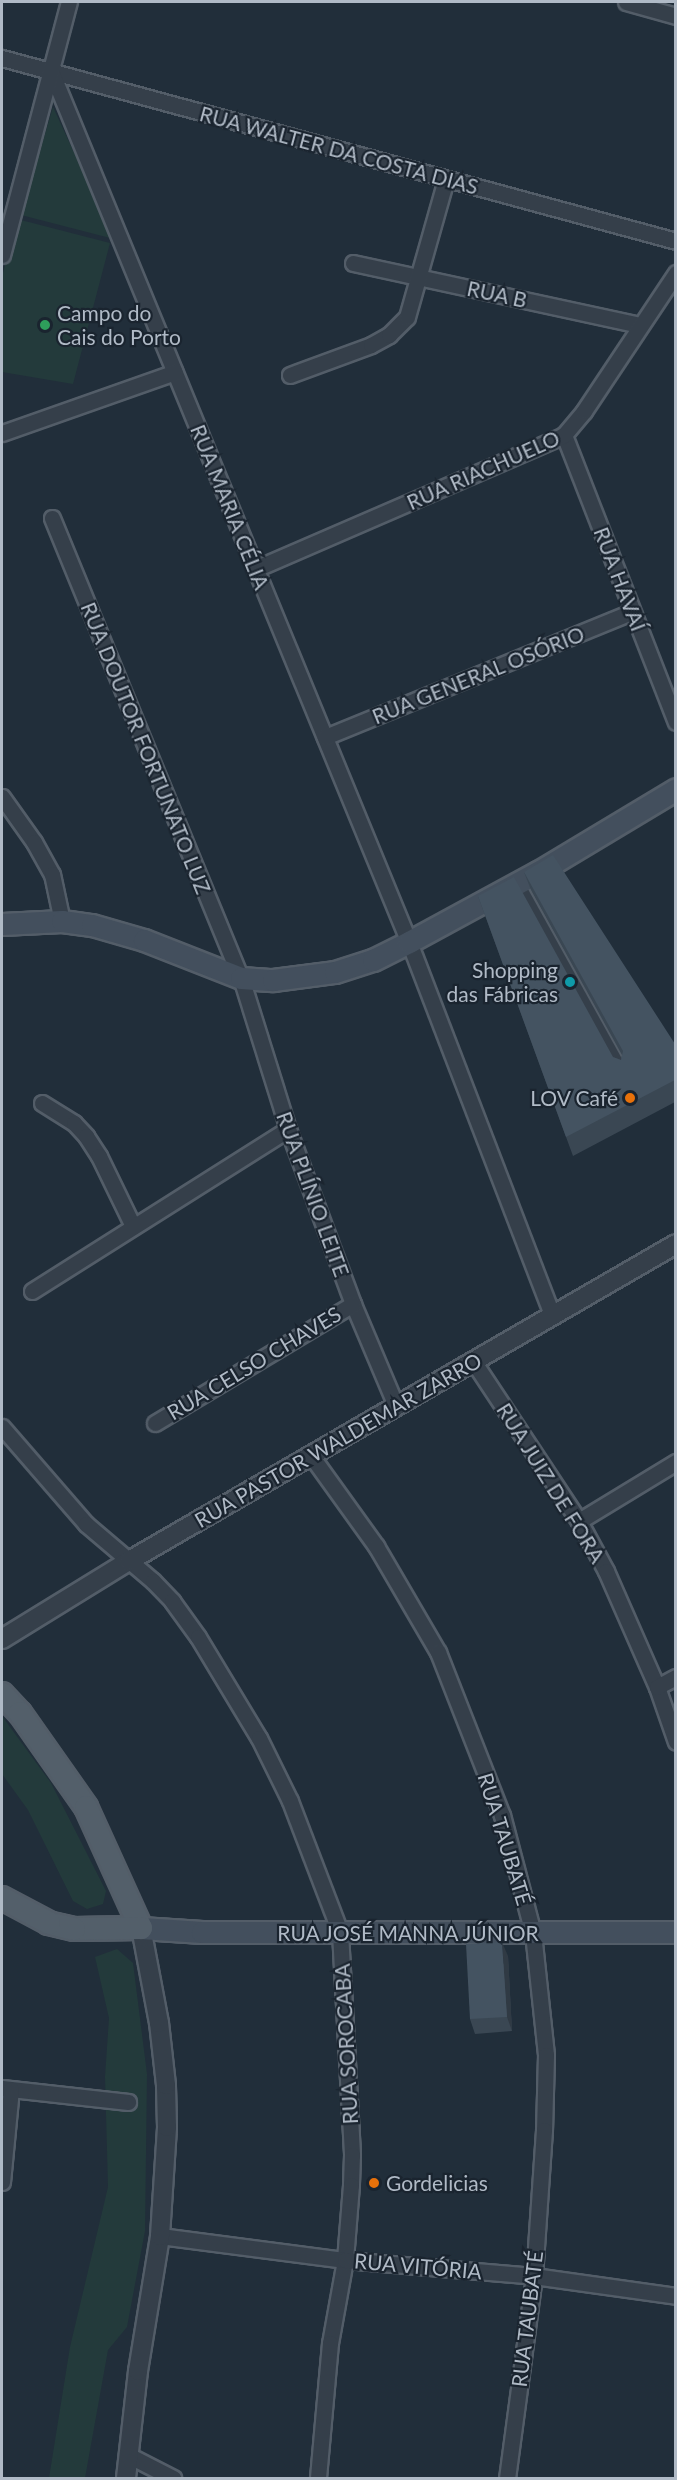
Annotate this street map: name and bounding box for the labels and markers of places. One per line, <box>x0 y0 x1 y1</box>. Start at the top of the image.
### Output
place label: Campo do Cais do Porto <box>57 300 181 350</box>
marker: Campo do Cais do Porto <box>38 318 52 332</box>
place label: Shopping das Fábricas <box>447 957 558 1007</box>
marker: Shopping das Fábricas <box>563 975 577 989</box>
place label: LOV Café <box>530 1085 618 1111</box>
marker: LOV Café <box>623 1091 637 1105</box>
place label: Gordelicias <box>386 2170 488 2196</box>
marker: Gordelicias <box>367 2176 381 2190</box>

